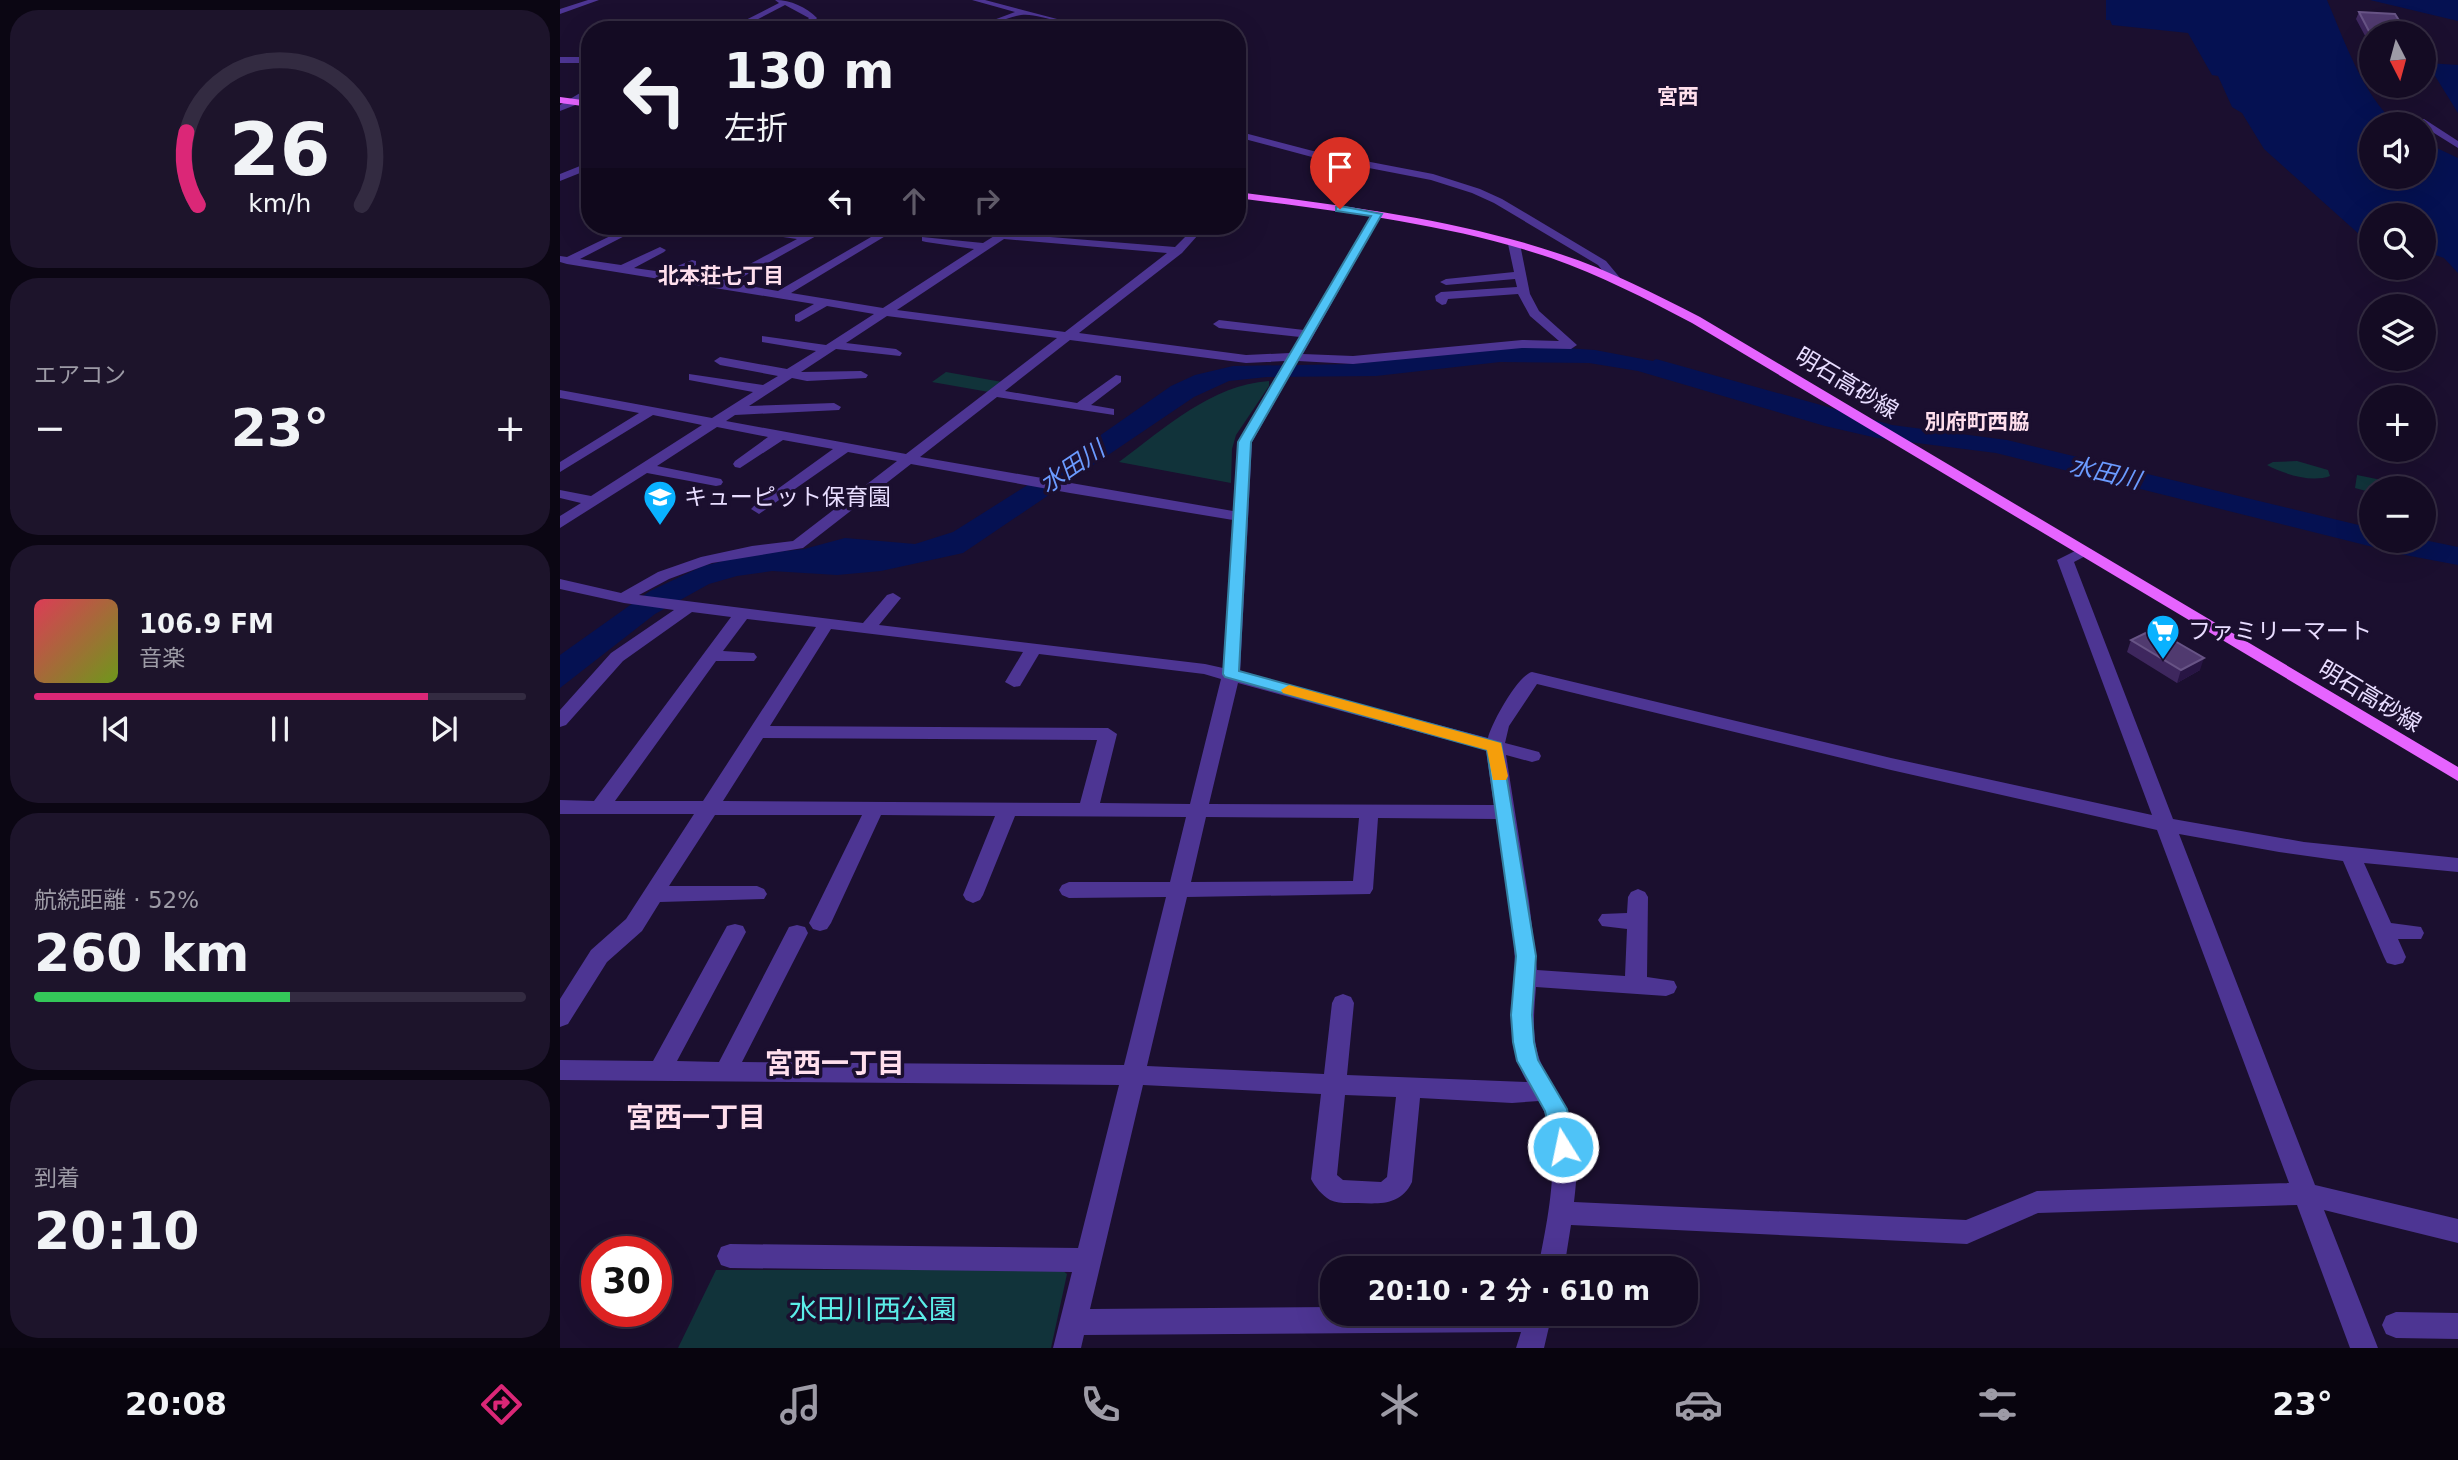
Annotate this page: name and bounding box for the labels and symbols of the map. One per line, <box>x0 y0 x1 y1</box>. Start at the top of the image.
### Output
north arrow <box>2359 21 2436 98</box>
district label: 宮西 <box>1657 85 1699 109</box>
pin <box>1310 137 1370 209</box>
district label: 北本荘七丁目 <box>658 264 784 288</box>
street label: 明石高砂線 <box>1791 342 1903 424</box>
district label: 別府町西脇 <box>1925 410 2030 434</box>
water label: 水田川 <box>1034 434 1112 499</box>
water label: 水田川 <box>2067 451 2146 495</box>
school or university icon: キューピット保育園 <box>641 478 679 527</box>
place label: キューピット保育園 <box>684 484 891 510</box>
supermarket icon: ファミリーマート <box>2144 612 2182 661</box>
place label: ファミリーマート <box>2188 618 2372 644</box>
street label: 明石高砂線 <box>2314 655 2426 737</box>
district label: 宮西一丁目 <box>765 1047 905 1080</box>
district label: 宮西一丁目 <box>626 1101 766 1134</box>
position arrow <box>1526 1110 1600 1184</box>
speed limit sign: 30 <box>581 1236 672 1327</box>
park label: 水田川西公園 <box>789 1293 957 1326</box>

